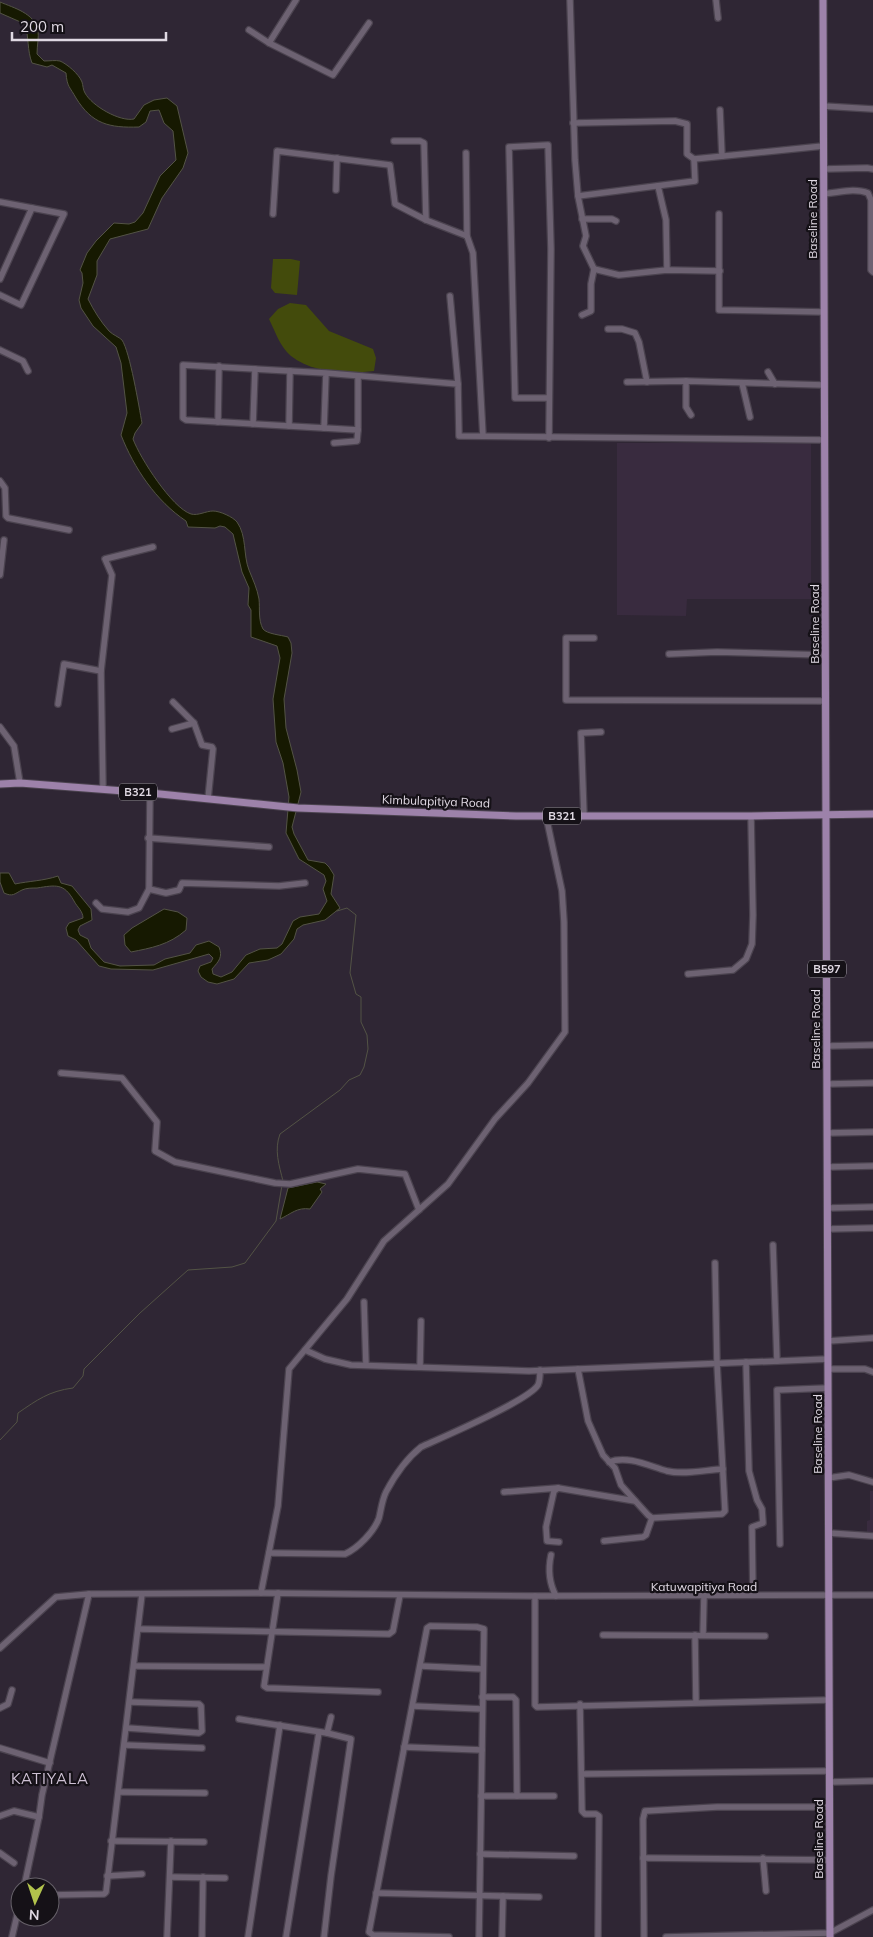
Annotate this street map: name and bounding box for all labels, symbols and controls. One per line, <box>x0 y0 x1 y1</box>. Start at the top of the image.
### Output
scale bar <box>12 10 166 42</box>
text: 200 m <box>20 17 64 36</box>
street label: Baseline Road <box>805 179 820 259</box>
street label: Baseline Road <box>807 584 822 664</box>
road number: B321 <box>119 784 157 800</box>
street label: Kimbulapitiya Road <box>382 792 490 810</box>
road number: B321 <box>543 808 581 824</box>
road number: B597 <box>808 961 846 978</box>
street label: Baseline Road <box>808 989 823 1069</box>
street label: Baseline Road <box>810 1394 825 1474</box>
street label: Katuwapitiya Road <box>651 1579 757 1594</box>
district label: KATIYALA <box>11 1769 89 1788</box>
street label: Baseline Road <box>811 1799 826 1879</box>
north arrow <box>10 1877 60 1927</box>
text: N <box>29 1906 40 1924</box>

